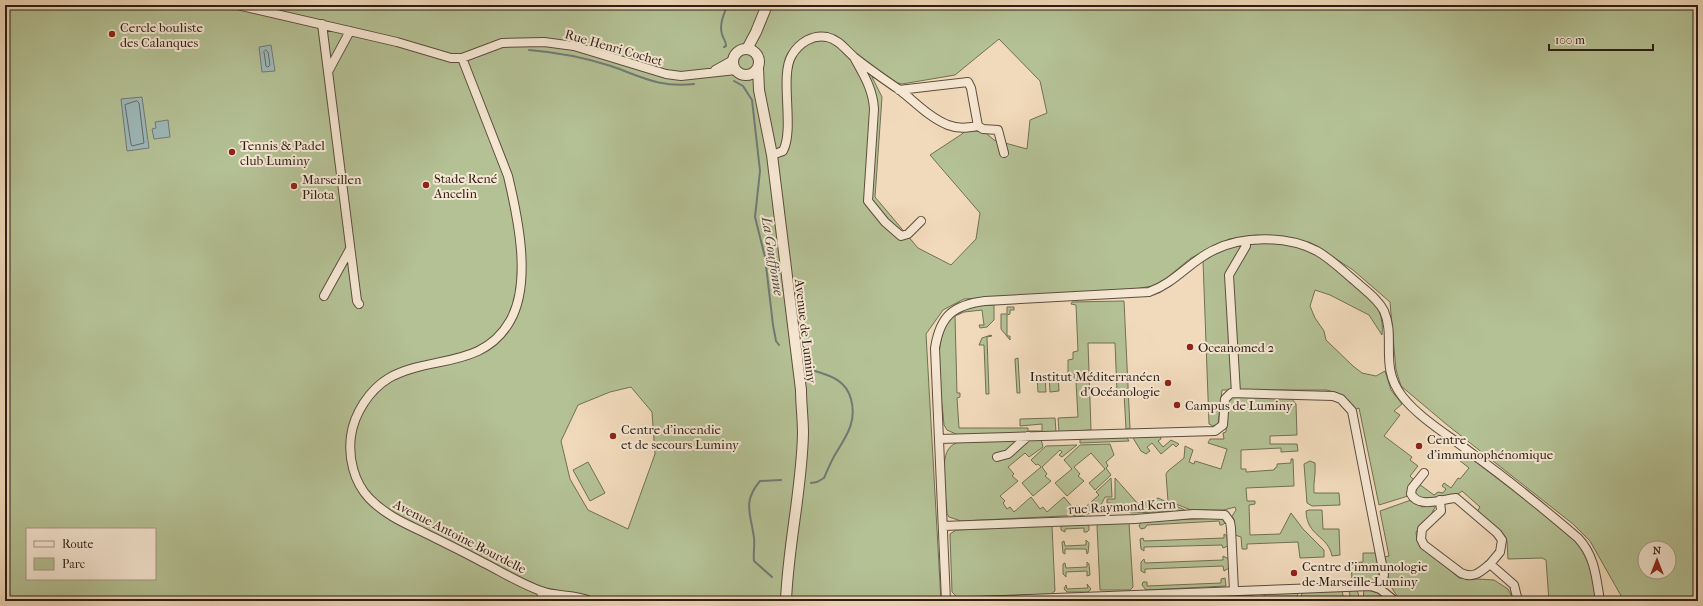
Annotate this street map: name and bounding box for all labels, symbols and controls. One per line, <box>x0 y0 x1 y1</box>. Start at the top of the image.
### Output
place label: Cercle bouliste des Calanques <box>120 20 204 50</box>
street label: Rue Henri Cochet <box>563 26 665 69</box>
scale bar <box>1549 26 1653 52</box>
marker: Cercle bouliste des Calanques <box>107 29 117 39</box>
text: 100 m <box>1555 33 1585 47</box>
place label: Tennis & Padel club Luminy <box>240 138 325 168</box>
marker: Tennis & Padel club Luminy <box>227 147 237 157</box>
place label: Stade René Ancelin <box>433 171 498 201</box>
place label: Marseillen Pilota <box>302 172 362 202</box>
marker: Stade René Ancelin <box>421 180 431 190</box>
marker: Marseillen Pilota <box>289 181 299 191</box>
water label: La Gouffonne <box>758 215 787 297</box>
street label: Avenue de Luminy <box>792 277 819 385</box>
place label: Oceanomed 2 <box>1198 340 1275 355</box>
marker: Oceanomed 2 <box>1185 342 1195 352</box>
place label: Institut Méditerranéen d'Océanologie <box>1030 369 1161 399</box>
marker: Institut Méditerranéen d'Océanologie <box>1163 378 1173 388</box>
place label: Campus de Luminy <box>1185 398 1294 413</box>
marker: Campus de Luminy <box>1172 400 1182 410</box>
place label: Centre d’incendie et de secours Luminy <box>621 422 740 452</box>
marker: Centre d’incendie et de secours Luminy <box>608 431 618 441</box>
place label: Centre d'immunophénomique <box>1427 432 1554 462</box>
marker: Centre d'immunophénomique <box>1414 441 1424 451</box>
street label: Avenue Antoine Bourdelle <box>390 496 529 577</box>
street label: rue Raymond Kern <box>1068 496 1177 517</box>
legend <box>26 528 156 580</box>
text: Route <box>62 537 94 551</box>
north arrow <box>1637 540 1677 580</box>
text: N <box>1653 544 1662 557</box>
text: Parc <box>62 557 85 571</box>
place label: Centre d'immunologie de Marseille-Luminy <box>1302 559 1428 589</box>
marker: Centre d'immunologie de Marseille-Luminy <box>1289 568 1299 578</box>

